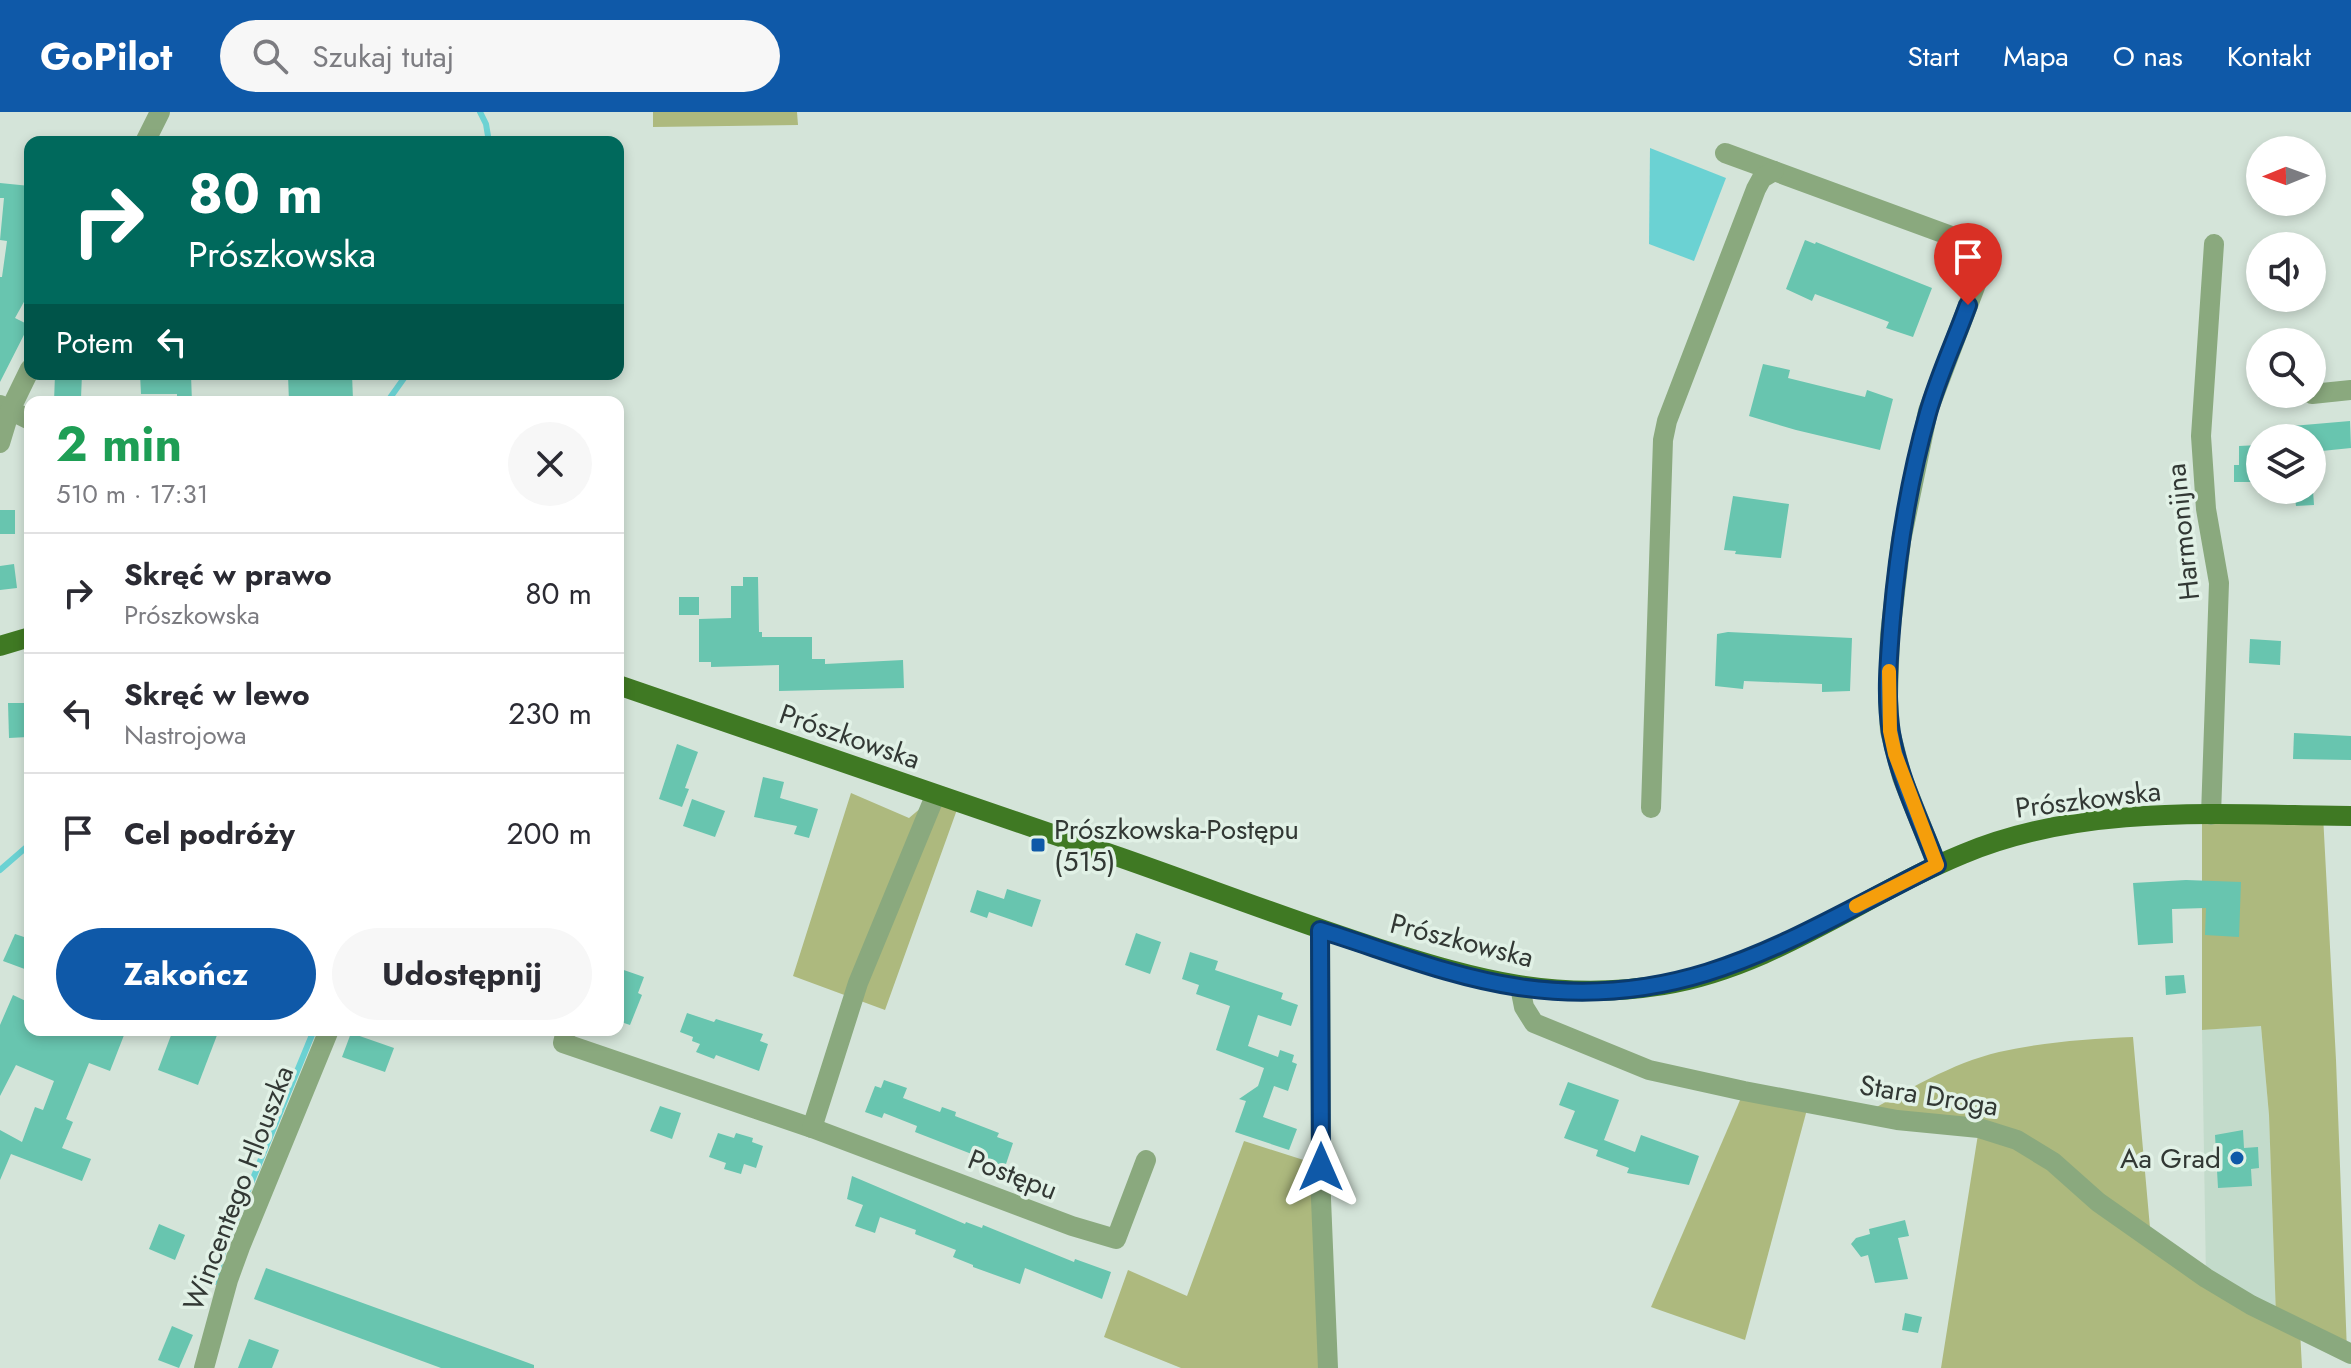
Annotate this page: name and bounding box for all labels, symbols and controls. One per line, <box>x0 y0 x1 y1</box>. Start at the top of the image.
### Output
search box <box>220 20 780 92</box>
text: GoPilot <box>40 29 172 84</box>
icon: search <box>248 34 292 78</box>
text: Szukaj tutaj <box>312 35 454 78</box>
text: Start <box>1907 36 1959 77</box>
text: Mapa <box>2003 36 2069 77</box>
text: O nas <box>2113 36 2183 77</box>
text: Kontakt <box>2227 36 2311 77</box>
north arrow <box>2246 136 2326 216</box>
map controls <box>2246 136 2326 504</box>
text: 80 m <box>188 153 323 234</box>
icon: right <box>56 168 160 272</box>
pin <box>1934 223 2002 305</box>
text: Prószkowska <box>188 228 376 280</box>
button: sound <box>2246 232 2326 312</box>
icon: arrive <box>1946 235 1990 279</box>
icon: left <box>150 320 194 364</box>
text: Potem <box>56 321 134 364</box>
button: search <box>2246 328 2326 408</box>
text: 2 min <box>56 410 182 479</box>
button: close <box>508 422 592 506</box>
button: layers <box>2246 424 2326 504</box>
street label: Harmonijna <box>2155 461 2210 602</box>
text: 510 m · 17:31 <box>56 475 209 513</box>
text: Skręć w prawo <box>124 553 332 596</box>
icon: right <box>56 571 100 615</box>
text: 80 m <box>525 572 592 615</box>
text: Prószkowska <box>124 596 260 634</box>
text: Skręć w lewo <box>124 673 310 716</box>
icon: left <box>56 691 100 735</box>
text: 230 m <box>508 692 592 735</box>
street label: Prószkowska <box>774 693 926 780</box>
text: Nastrojowa <box>124 716 247 754</box>
street label: Prószkowska <box>2013 770 2163 829</box>
place label: Prószkowska-Postępu (515) <box>1054 809 1299 882</box>
icon: arrive <box>56 811 100 855</box>
text: Cel podróży <box>124 812 295 855</box>
text: 200 m <box>507 812 592 855</box>
marker: Prószkowska-Postępu (515) <box>1029 836 1047 854</box>
street label: Prószkowska <box>1386 903 1538 978</box>
button: Zakończ <box>56 928 316 1020</box>
button: Udostępnij <box>332 928 592 1020</box>
street label: Wincentego Hlouszka <box>173 1060 304 1317</box>
street label: Stara Droga <box>1857 1064 2001 1127</box>
position arrow <box>1279 1125 1363 1209</box>
place label: Aa Grad <box>2120 1138 2221 1179</box>
street label: Postępu <box>962 1139 1064 1210</box>
marker: Aa Grad <box>2228 1149 2246 1167</box>

